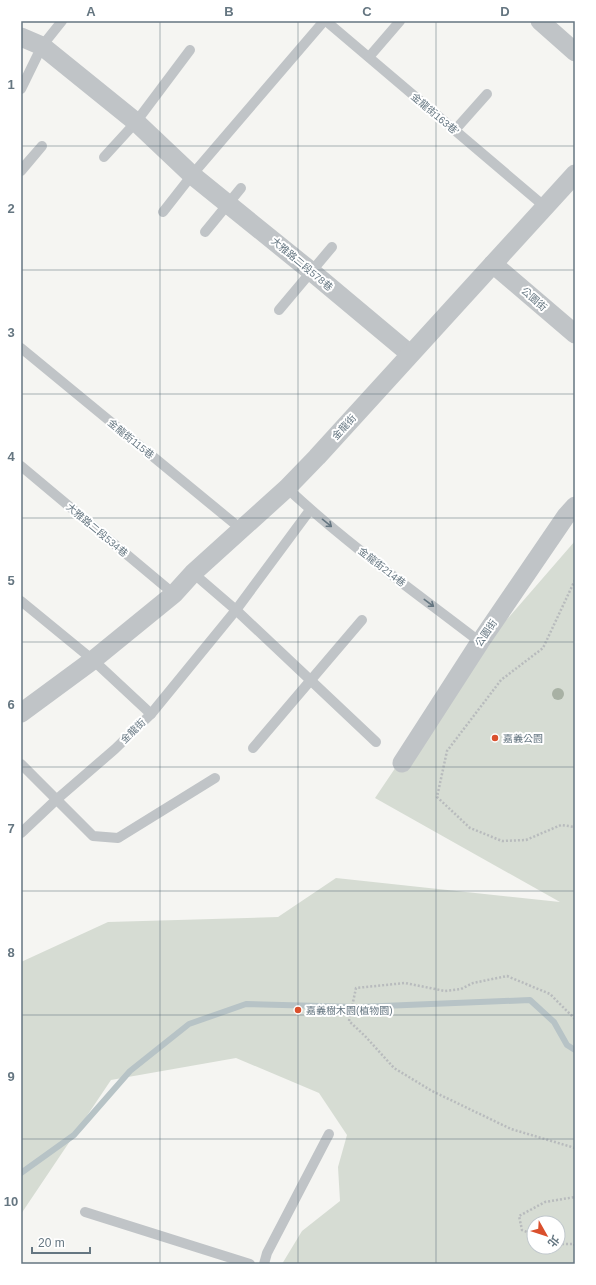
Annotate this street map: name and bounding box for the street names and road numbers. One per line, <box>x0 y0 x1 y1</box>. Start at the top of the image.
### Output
street label: 金龍街163巷' <box>409 91 461 137</box>
street label: 大雅路二段578巷 <box>269 235 335 293</box>
street label: 公園街 <box>519 285 549 313</box>
street label: 金龍街 <box>330 412 358 442</box>
street label: 金龍街115巷 <box>106 417 156 461</box>
street label: 大雅路二段534巷 <box>64 501 130 559</box>
street label: 金龍街214巷 <box>356 545 408 589</box>
street label: 公園街 <box>473 617 499 649</box>
street label: 金龍街 <box>118 717 148 745</box>

